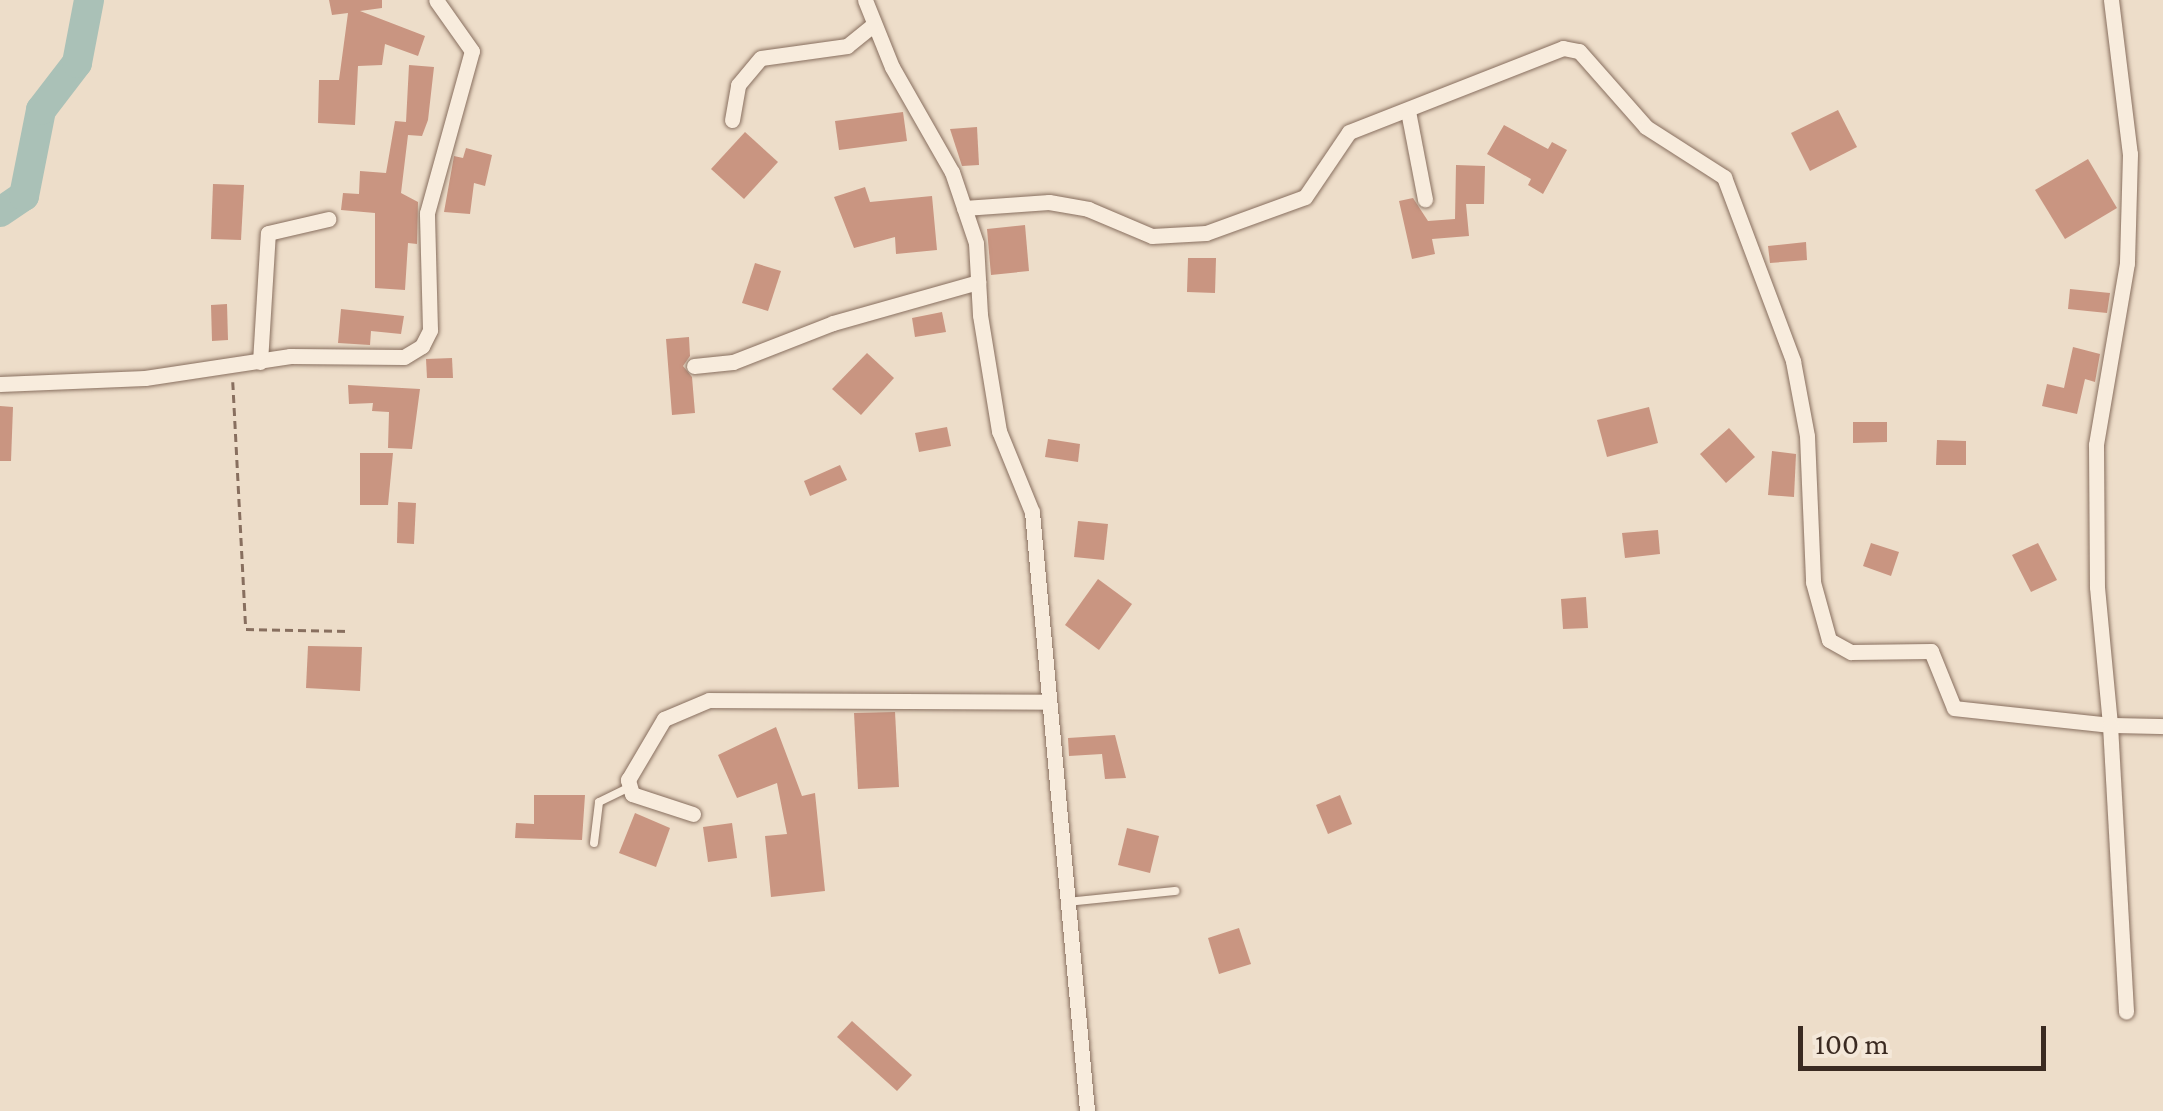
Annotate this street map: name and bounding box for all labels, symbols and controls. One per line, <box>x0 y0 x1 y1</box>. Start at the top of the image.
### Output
scale bar <box>1803 1006 2050 1068</box>
text: 100 m <box>1815 1027 1889 1060</box>

